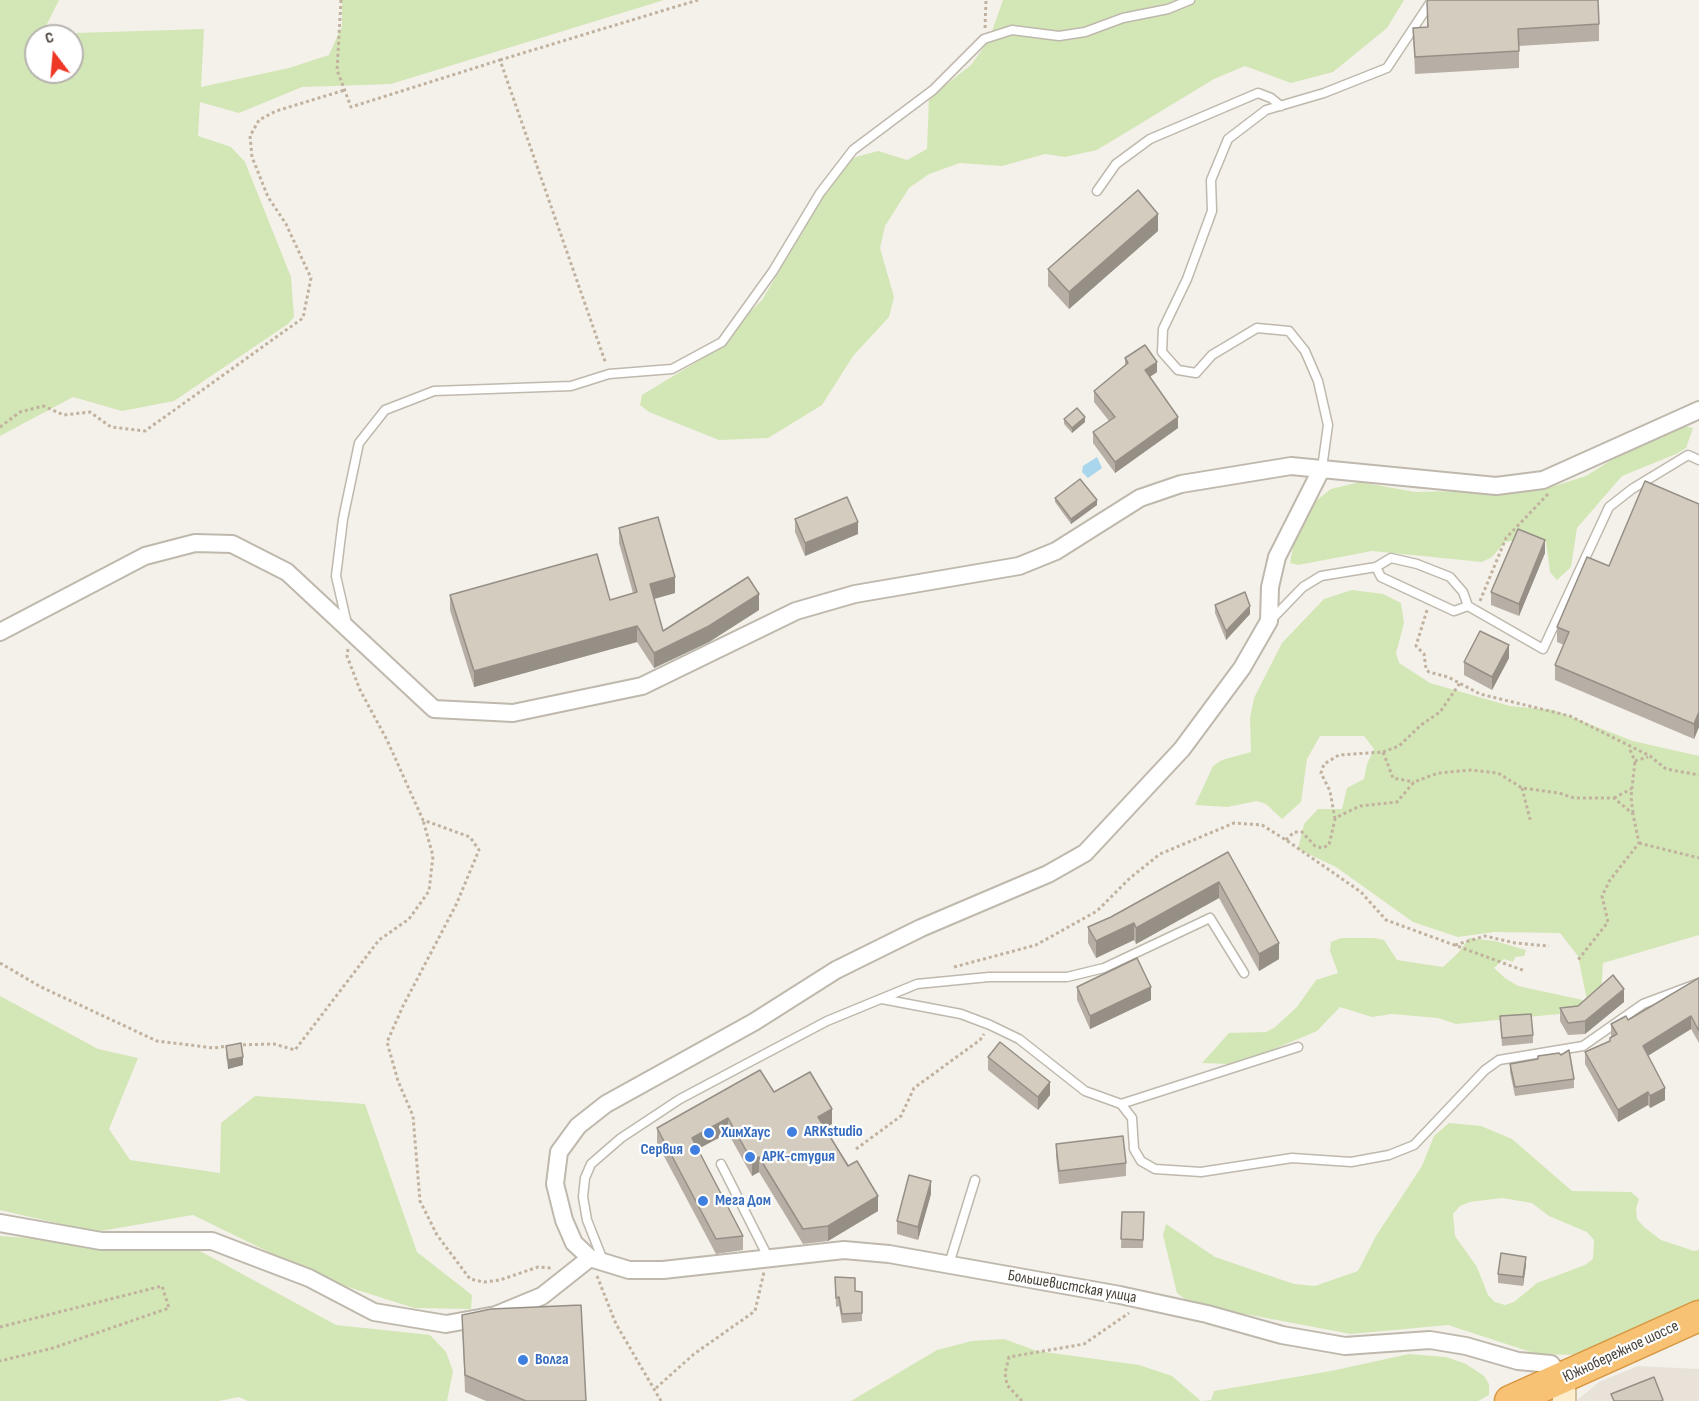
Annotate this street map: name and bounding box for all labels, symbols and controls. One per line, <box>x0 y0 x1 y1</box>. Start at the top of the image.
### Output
north arrow <box>24 24 84 84</box>
text: С <box>43 28 56 48</box>
place label: ARKstudio <box>804 1122 863 1142</box>
place label: ХимХаус <box>721 1123 771 1143</box>
marker: ARKstudio <box>785 1125 799 1139</box>
marker: ХимХаус <box>702 1126 716 1140</box>
place label: Сервия <box>641 1140 683 1160</box>
marker: Сервия <box>688 1143 702 1157</box>
place label: АРК-студия <box>762 1147 835 1167</box>
marker: АРК-студия <box>743 1150 757 1164</box>
place label: Мега Дом <box>715 1191 771 1211</box>
marker: Мега Дом <box>696 1194 710 1208</box>
street label: Большевистская улица <box>1006 1266 1138 1308</box>
street label: Южнобережное шоссе <box>1560 1317 1682 1387</box>
place label: Волга <box>535 1350 569 1370</box>
marker: Волга <box>516 1353 530 1367</box>

